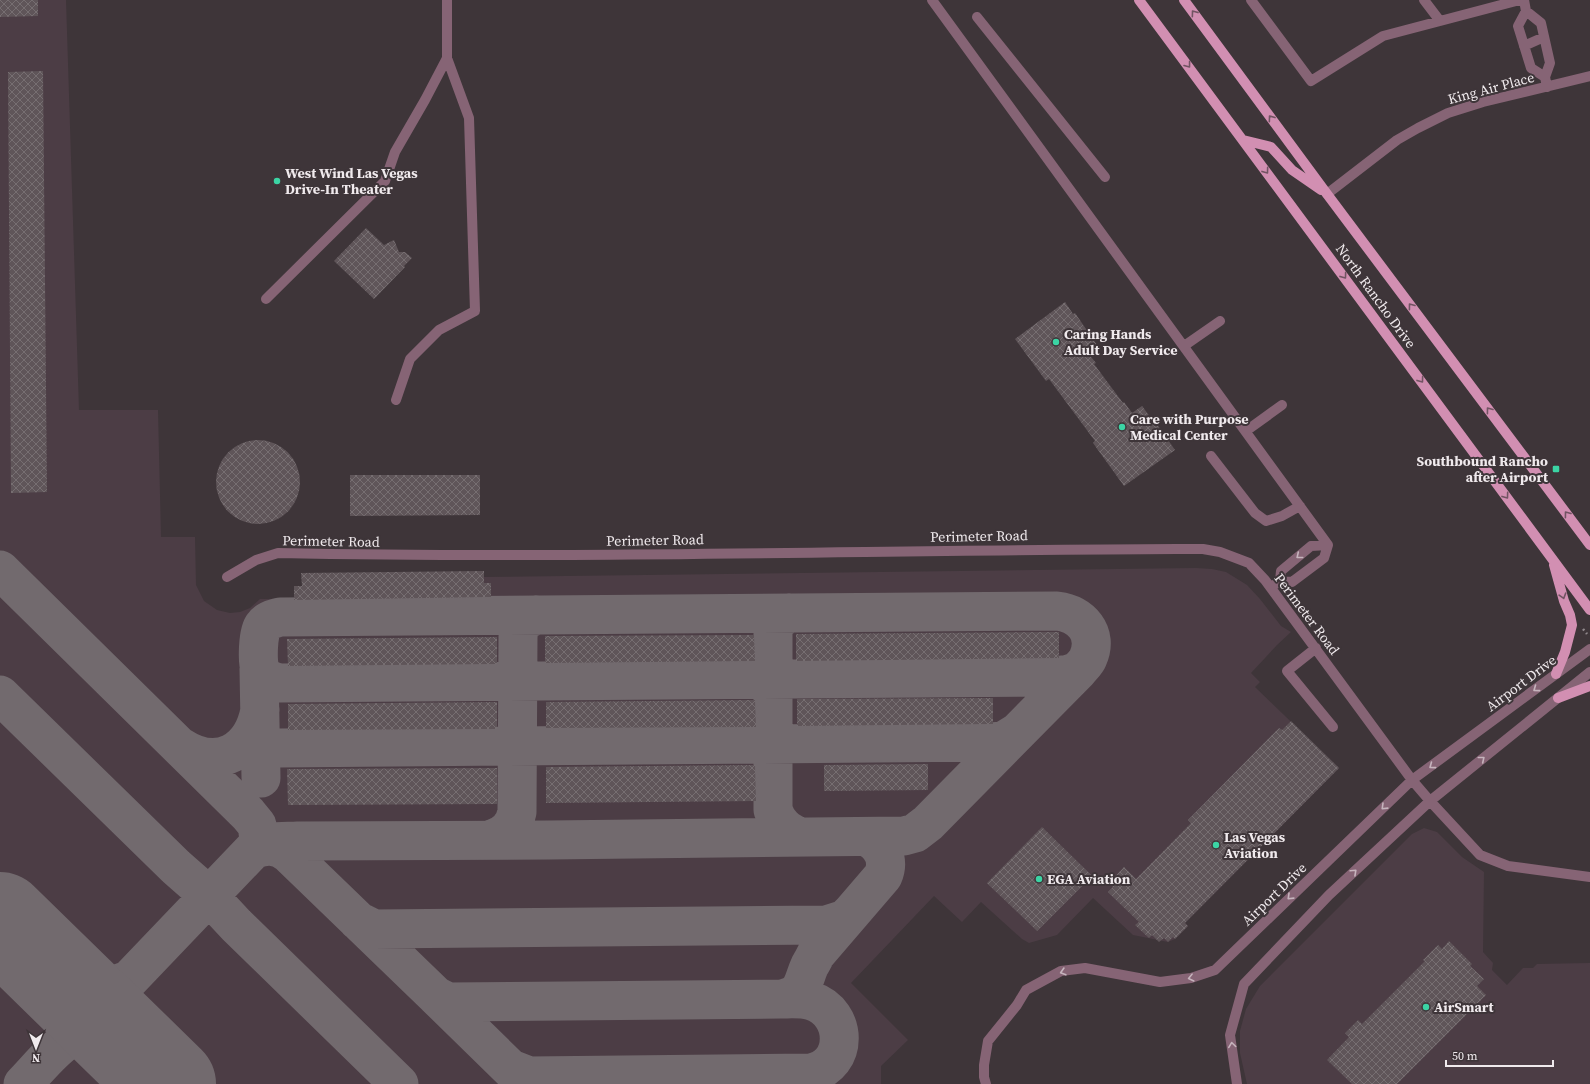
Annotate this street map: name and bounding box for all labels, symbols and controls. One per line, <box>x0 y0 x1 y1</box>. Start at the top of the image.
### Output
one-way arrow <box>1192 11 1199 18</box>
one-way arrow <box>1183 61 1191 68</box>
street label: King Air Place <box>1446 67 1536 109</box>
one-way arrow <box>1268 115 1276 122</box>
place label: West Wind Las Vegas Drive-In Theater <box>285 163 418 199</box>
one-way arrow <box>1262 167 1269 174</box>
marker: West Wind Las Vegas Drive-In Theater <box>272 176 282 186</box>
street label: North Rancho Drive <box>1331 240 1421 352</box>
one-way arrow <box>1339 271 1346 278</box>
one-way arrow <box>1408 303 1415 310</box>
place label: Caring Hands Adult Day Service <box>1064 324 1178 360</box>
marker: Caring Hands Adult Day Service <box>1051 337 1061 347</box>
one-way arrow <box>1416 376 1423 383</box>
one-way arrow <box>1486 407 1493 414</box>
place label: Care with Purpose Medical Center <box>1130 409 1249 445</box>
marker: Care with Purpose Medical Center <box>1117 422 1127 432</box>
place label: Southbound Rancho after Airport <box>1417 451 1549 487</box>
marker: Southbound Rancho after Airport <box>1551 464 1561 474</box>
one-way arrow <box>1501 492 1508 499</box>
one-way arrow <box>1564 511 1571 518</box>
street label: Perimeter Road <box>930 525 1028 547</box>
street label: Perimeter Road <box>606 529 704 551</box>
street label: Perimeter Road <box>282 530 380 552</box>
one-way arrow <box>1296 552 1303 559</box>
street label: Perimeter Road <box>1270 569 1344 659</box>
one-way arrow <box>1558 593 1567 600</box>
street label: Airport Drive <box>1482 650 1560 716</box>
one-way arrow <box>1534 684 1541 691</box>
one-way arrow <box>1477 757 1484 764</box>
one-way arrow <box>1429 761 1436 768</box>
one-way arrow <box>1381 802 1389 810</box>
place label: Las Vegas Aviation <box>1224 827 1286 863</box>
marker: Las Vegas Aviation <box>1211 840 1221 850</box>
street label: Airport Drive <box>1237 858 1311 930</box>
place label: EGA Aviation <box>1047 869 1131 889</box>
one-way arrow <box>1349 869 1357 877</box>
marker: EGA Aviation <box>1034 874 1044 884</box>
one-way arrow <box>1287 892 1295 900</box>
one-way arrow <box>1060 967 1067 976</box>
one-way arrow <box>1188 973 1194 981</box>
place label: AirSmart <box>1434 997 1494 1017</box>
marker: AirSmart <box>1421 1002 1431 1012</box>
north arrow <box>16 1028 56 1068</box>
one-way arrow <box>1228 1042 1237 1049</box>
scale bar <box>1446 1042 1553 1068</box>
text: 50 m <box>1452 1048 1478 1064</box>
text: N <box>32 1050 40 1065</box>

